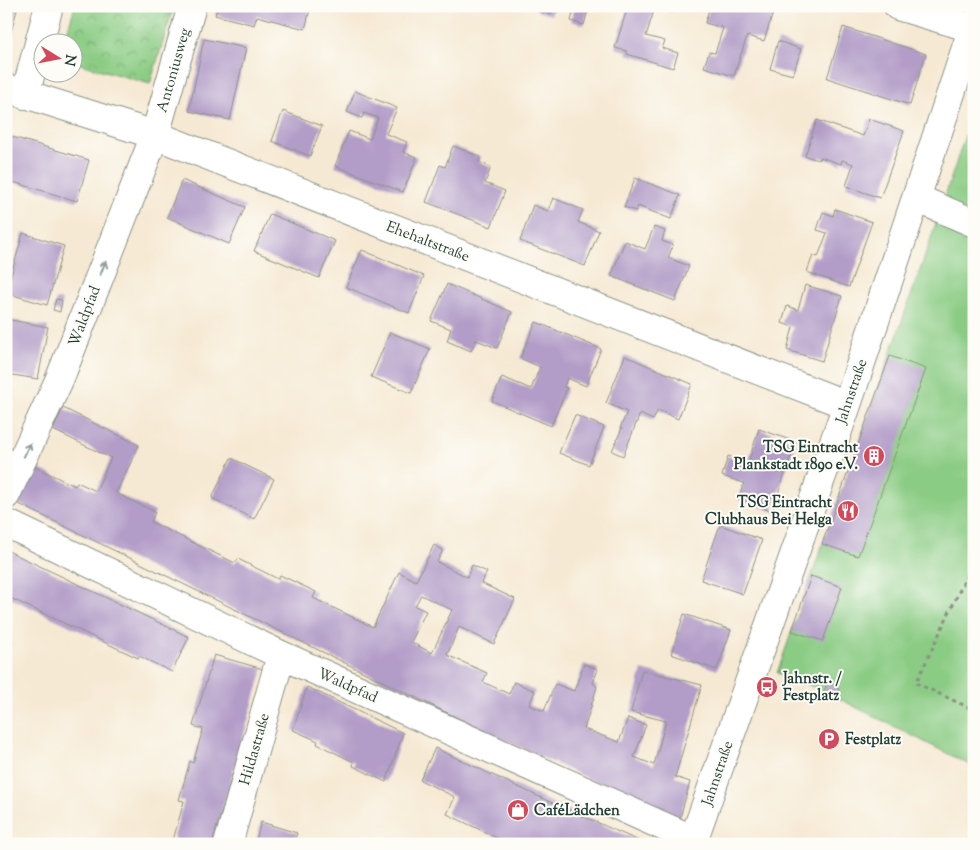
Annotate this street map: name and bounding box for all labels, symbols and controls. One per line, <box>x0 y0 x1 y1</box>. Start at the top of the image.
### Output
street label: Antoniusweg <box>152 26 197 115</box>
north arrow <box>32 32 82 82</box>
text: N <box>58 53 80 67</box>
street label: Ehehaltstraße <box>383 217 472 268</box>
one-way arrow <box>98 261 108 276</box>
street label: Waldpfad <box>64 283 107 350</box>
street label: Jahnstraße <box>831 356 873 428</box>
place label: TSG Eintracht Plankstadt 1890 e.V. <box>734 438 859 476</box>
one-way arrow <box>22 443 32 458</box>
building icon: TSG Eintracht Plankstadt 1890 e.V. <box>862 444 886 468</box>
place label: TSG Eintracht Clubhaus Bei Helga <box>705 493 833 531</box>
restaurant icon: TSG Eintracht Clubhaus Bei Helga <box>836 499 860 523</box>
street label: Waldpfad <box>314 664 381 709</box>
place label: Jahnstr. / Festplatz <box>782 669 842 707</box>
bus stop icon: Jahnstr. / Festplatz <box>755 675 779 699</box>
street label: Hildastraße <box>235 711 276 788</box>
parking icon: Festplatz <box>817 727 841 751</box>
place label: Festplatz <box>845 730 901 751</box>
street label: Jahnstraße <box>697 738 739 810</box>
shop icon: CaféLädchen <box>506 798 530 822</box>
place label: CaféLädchen <box>534 801 620 822</box>

